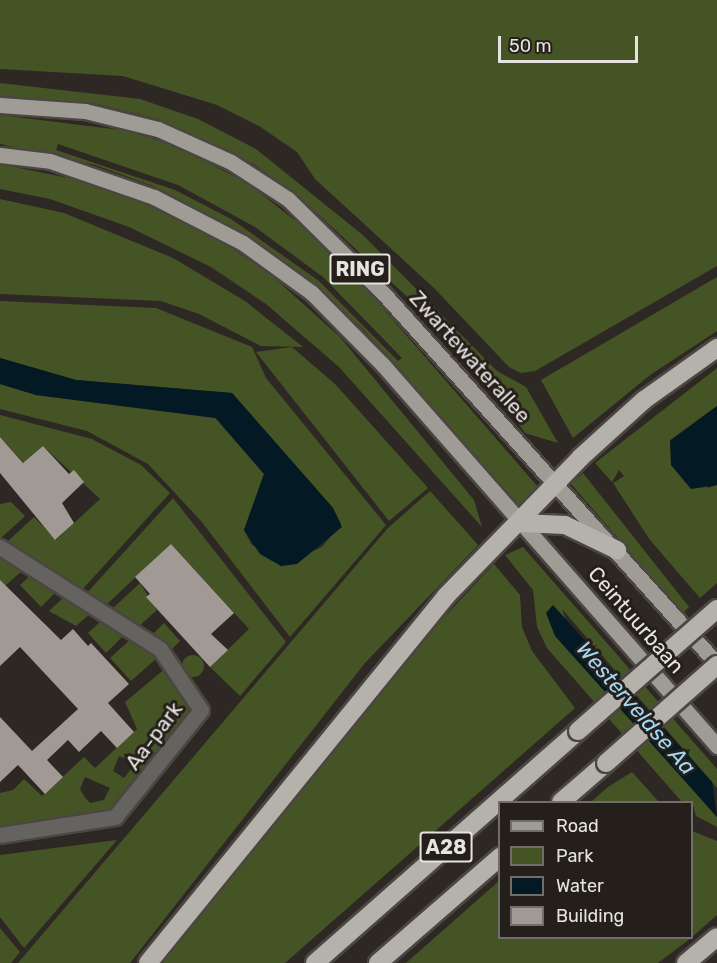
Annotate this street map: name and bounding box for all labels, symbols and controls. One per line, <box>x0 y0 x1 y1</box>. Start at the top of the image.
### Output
scale bar <box>501 24 640 62</box>
text: 50 m <box>509 35 552 57</box>
road number: RING <box>328 252 392 286</box>
street label: Zwartewaterallee <box>404 286 536 428</box>
street label: Ceintuurbaan <box>583 561 689 679</box>
water label: Westerveldse Aa <box>571 636 701 780</box>
street label: Aa-park <box>120 697 188 775</box>
legend <box>498 801 693 939</box>
text: Road <box>556 815 599 837</box>
road number: A28 <box>419 830 473 864</box>
text: Park <box>556 845 593 867</box>
text: Water <box>556 875 604 897</box>
text: Building <box>556 905 624 927</box>

